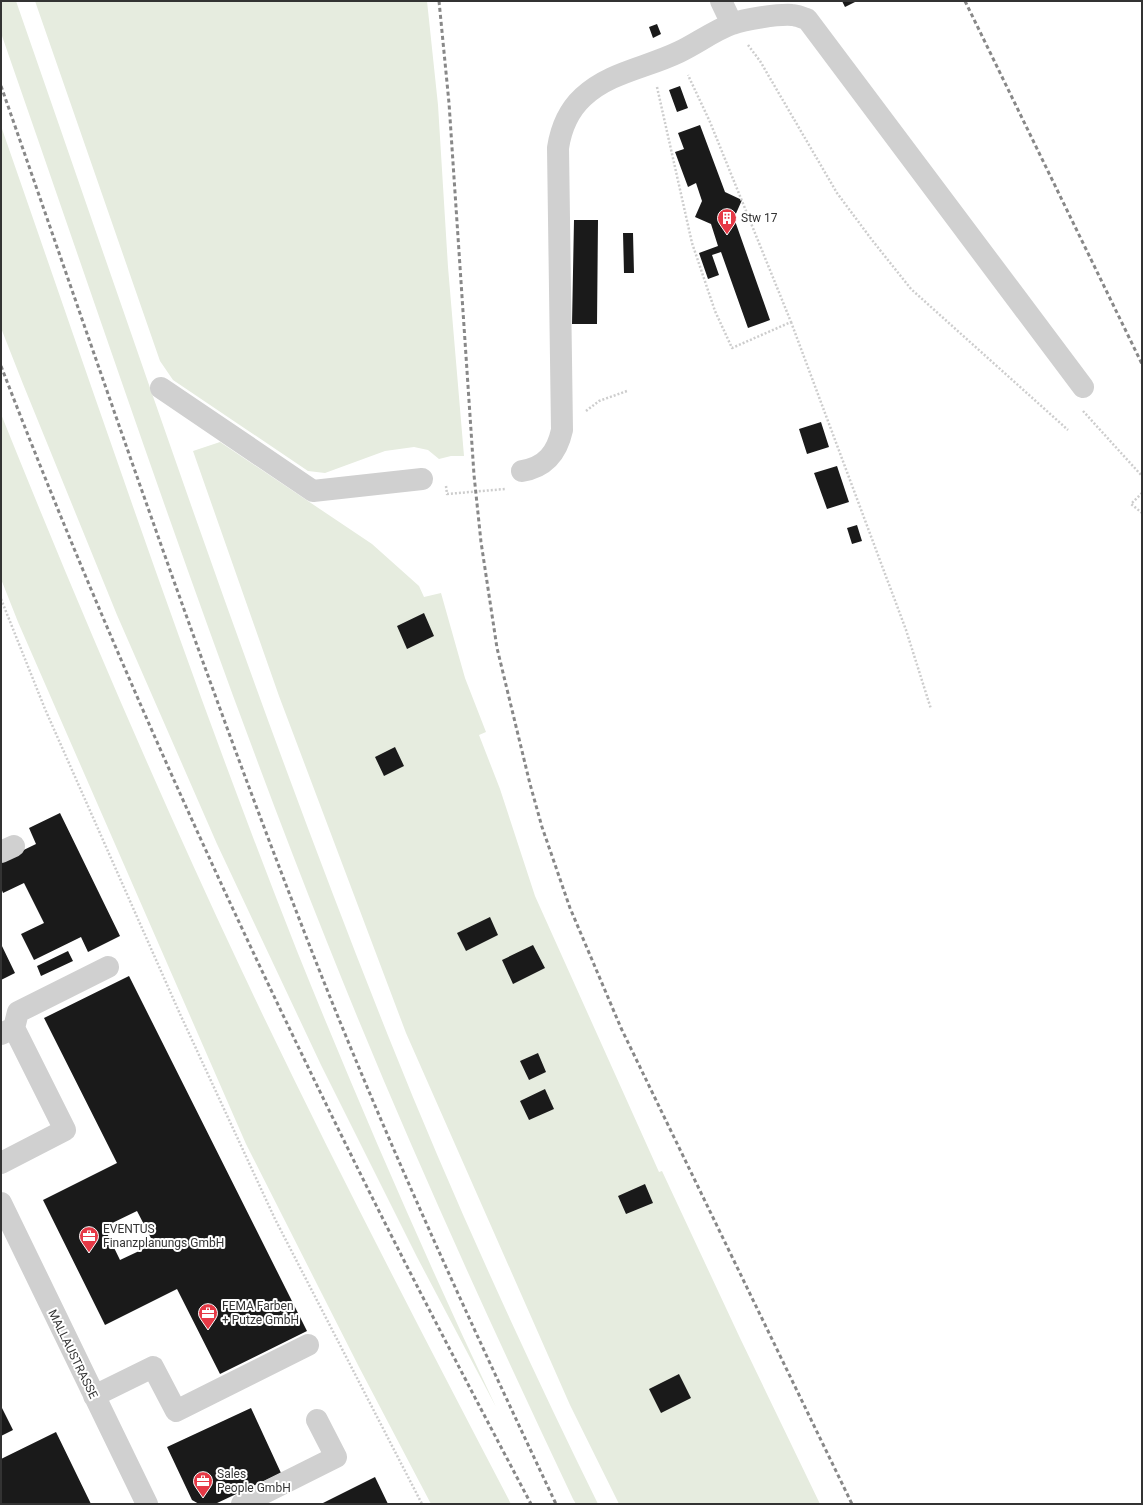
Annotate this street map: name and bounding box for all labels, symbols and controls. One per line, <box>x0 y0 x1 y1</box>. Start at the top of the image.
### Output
building icon: Stw 17 <box>716 207 738 235</box>
place label: Stw 17 <box>741 211 778 225</box>
place label: EVENTUS Finanzplanungs GmbH <box>103 1222 224 1250</box>
office icon: EVENTUS Finanzplanungs GmbH <box>78 1225 100 1253</box>
place label: FEMA Farben + Putze GmbH <box>222 1299 299 1327</box>
office icon: FEMA Farben + Putze GmbH <box>197 1302 219 1330</box>
street label: MALLAUSTRASSE <box>45 1307 101 1401</box>
place label: Sales People GmbH <box>217 1467 291 1495</box>
office icon: Sales People GmbH <box>192 1470 214 1498</box>

